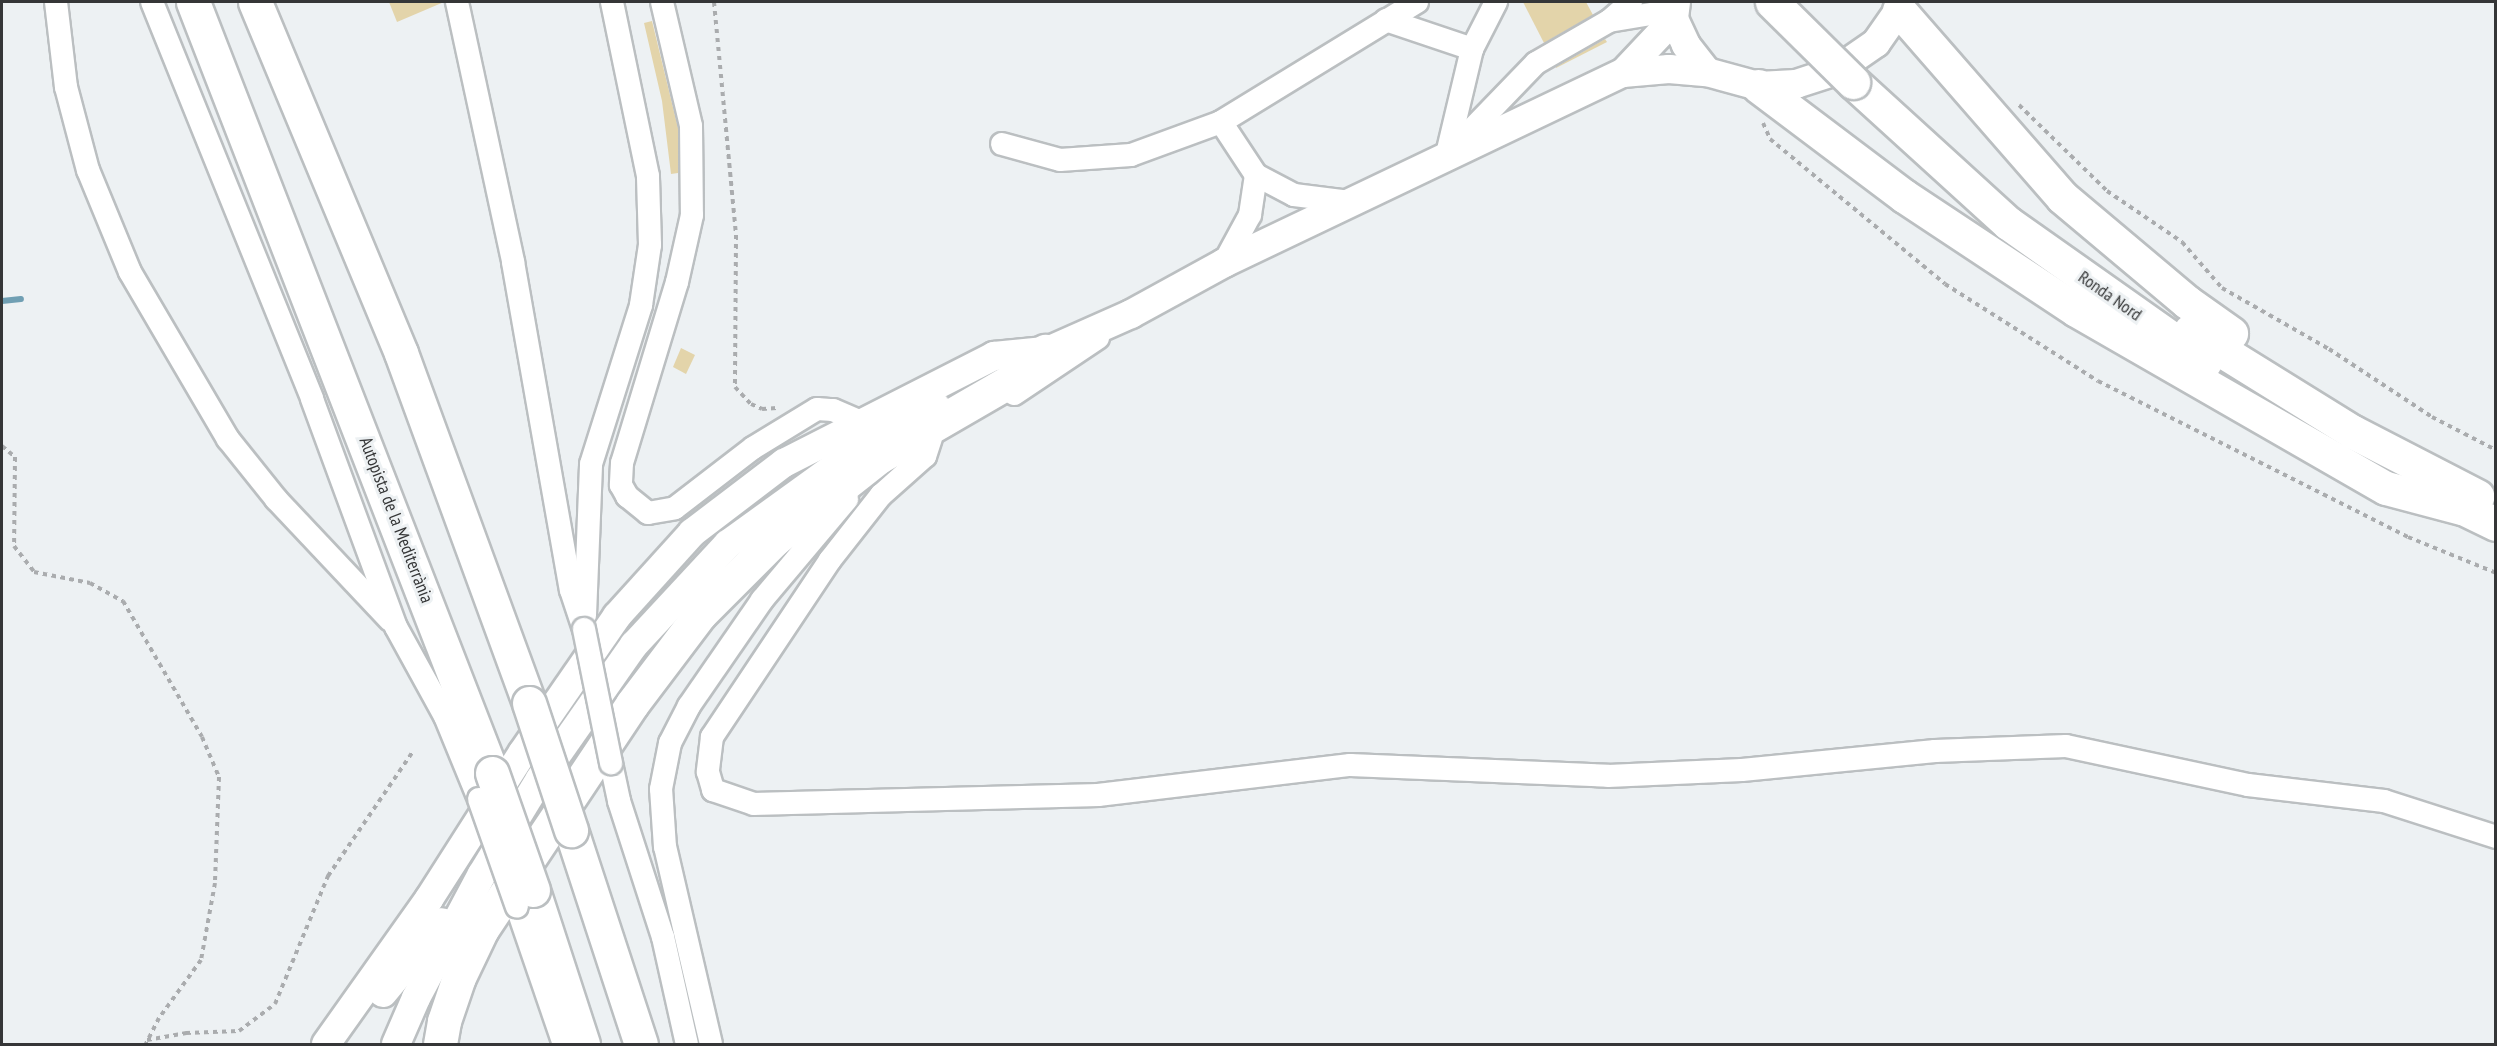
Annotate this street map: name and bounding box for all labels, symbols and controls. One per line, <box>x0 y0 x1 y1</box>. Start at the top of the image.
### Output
street label: Ronda Nord <box>2074 266 2146 326</box>
street label: Autopista de la Mediterrània <box>354 434 438 606</box>

